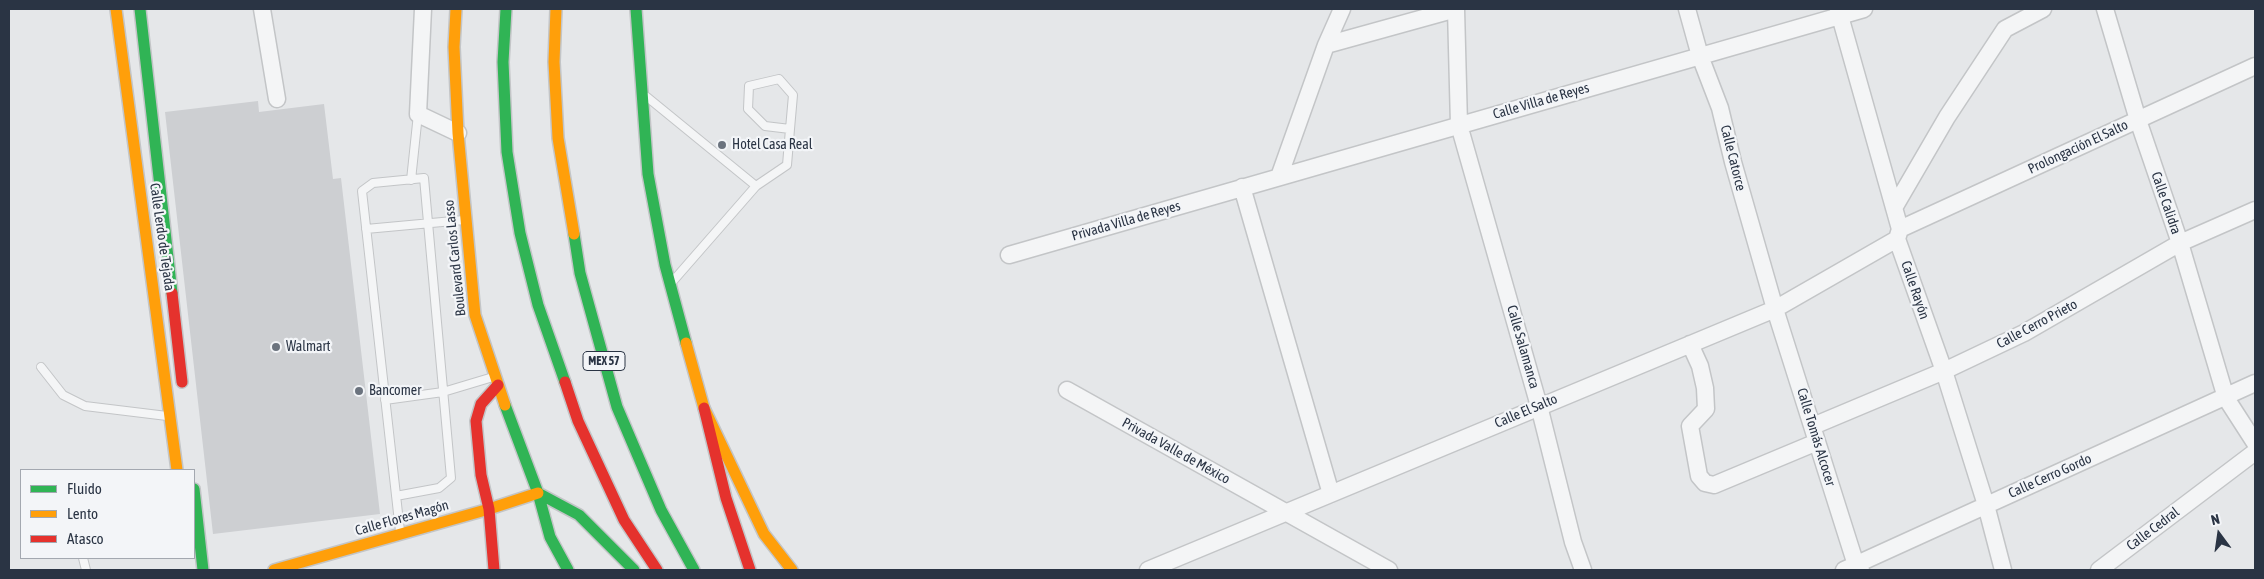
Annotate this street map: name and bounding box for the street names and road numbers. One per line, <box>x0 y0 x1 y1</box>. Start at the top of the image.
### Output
street label: Calle Villa de Reyes <box>1491 79 1591 123</box>
street label: Prolongación El Salto <box>2025 116 2131 178</box>
street label: Calle Catorce <box>1717 123 1749 193</box>
street label: Calle Calidra <box>2147 169 2185 237</box>
street label: Calle Lerdo de Tejada <box>146 182 178 292</box>
street label: Privada Villa de Reyes <box>1070 197 1182 245</box>
street label: Boulevard Carlos Lasso <box>441 199 469 317</box>
street label: Calle Rayón <box>1897 258 1933 322</box>
street label: Calle Cerro Prieto <box>1994 296 2080 352</box>
street label: Calle Salamanca <box>1503 303 1543 391</box>
road number: MEX 57 <box>583 352 625 371</box>
street label: Calle Tomás Alcocer <box>1793 386 1839 488</box>
street label: Calle El Salto <box>1492 390 1560 432</box>
street label: Privada Valle de México <box>1119 414 1233 488</box>
street label: Calle Cerro Gordo <box>2006 450 2094 502</box>
street label: Calle Flores Magón <box>353 497 451 539</box>
street label: Calle Cedral <box>2123 504 2183 554</box>

